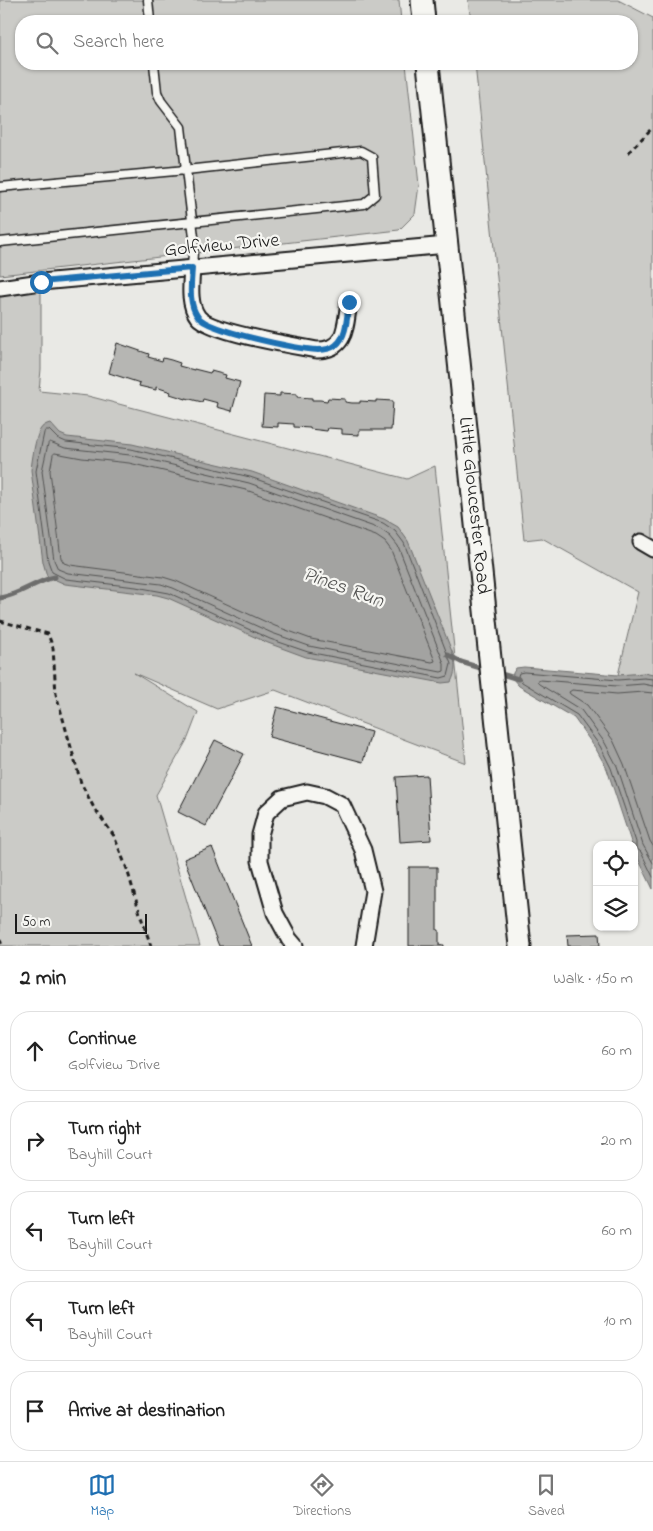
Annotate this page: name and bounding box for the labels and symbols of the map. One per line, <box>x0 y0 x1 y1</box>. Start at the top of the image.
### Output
street label: Golfview Drive <box>163 227 281 265</box>
route start <box>30 271 53 294</box>
route end <box>338 291 361 314</box>
street label: Little Gloucester Road <box>450 416 498 596</box>
water label: Pines Run <box>298 559 388 617</box>
scale bar <box>15 911 148 934</box>

